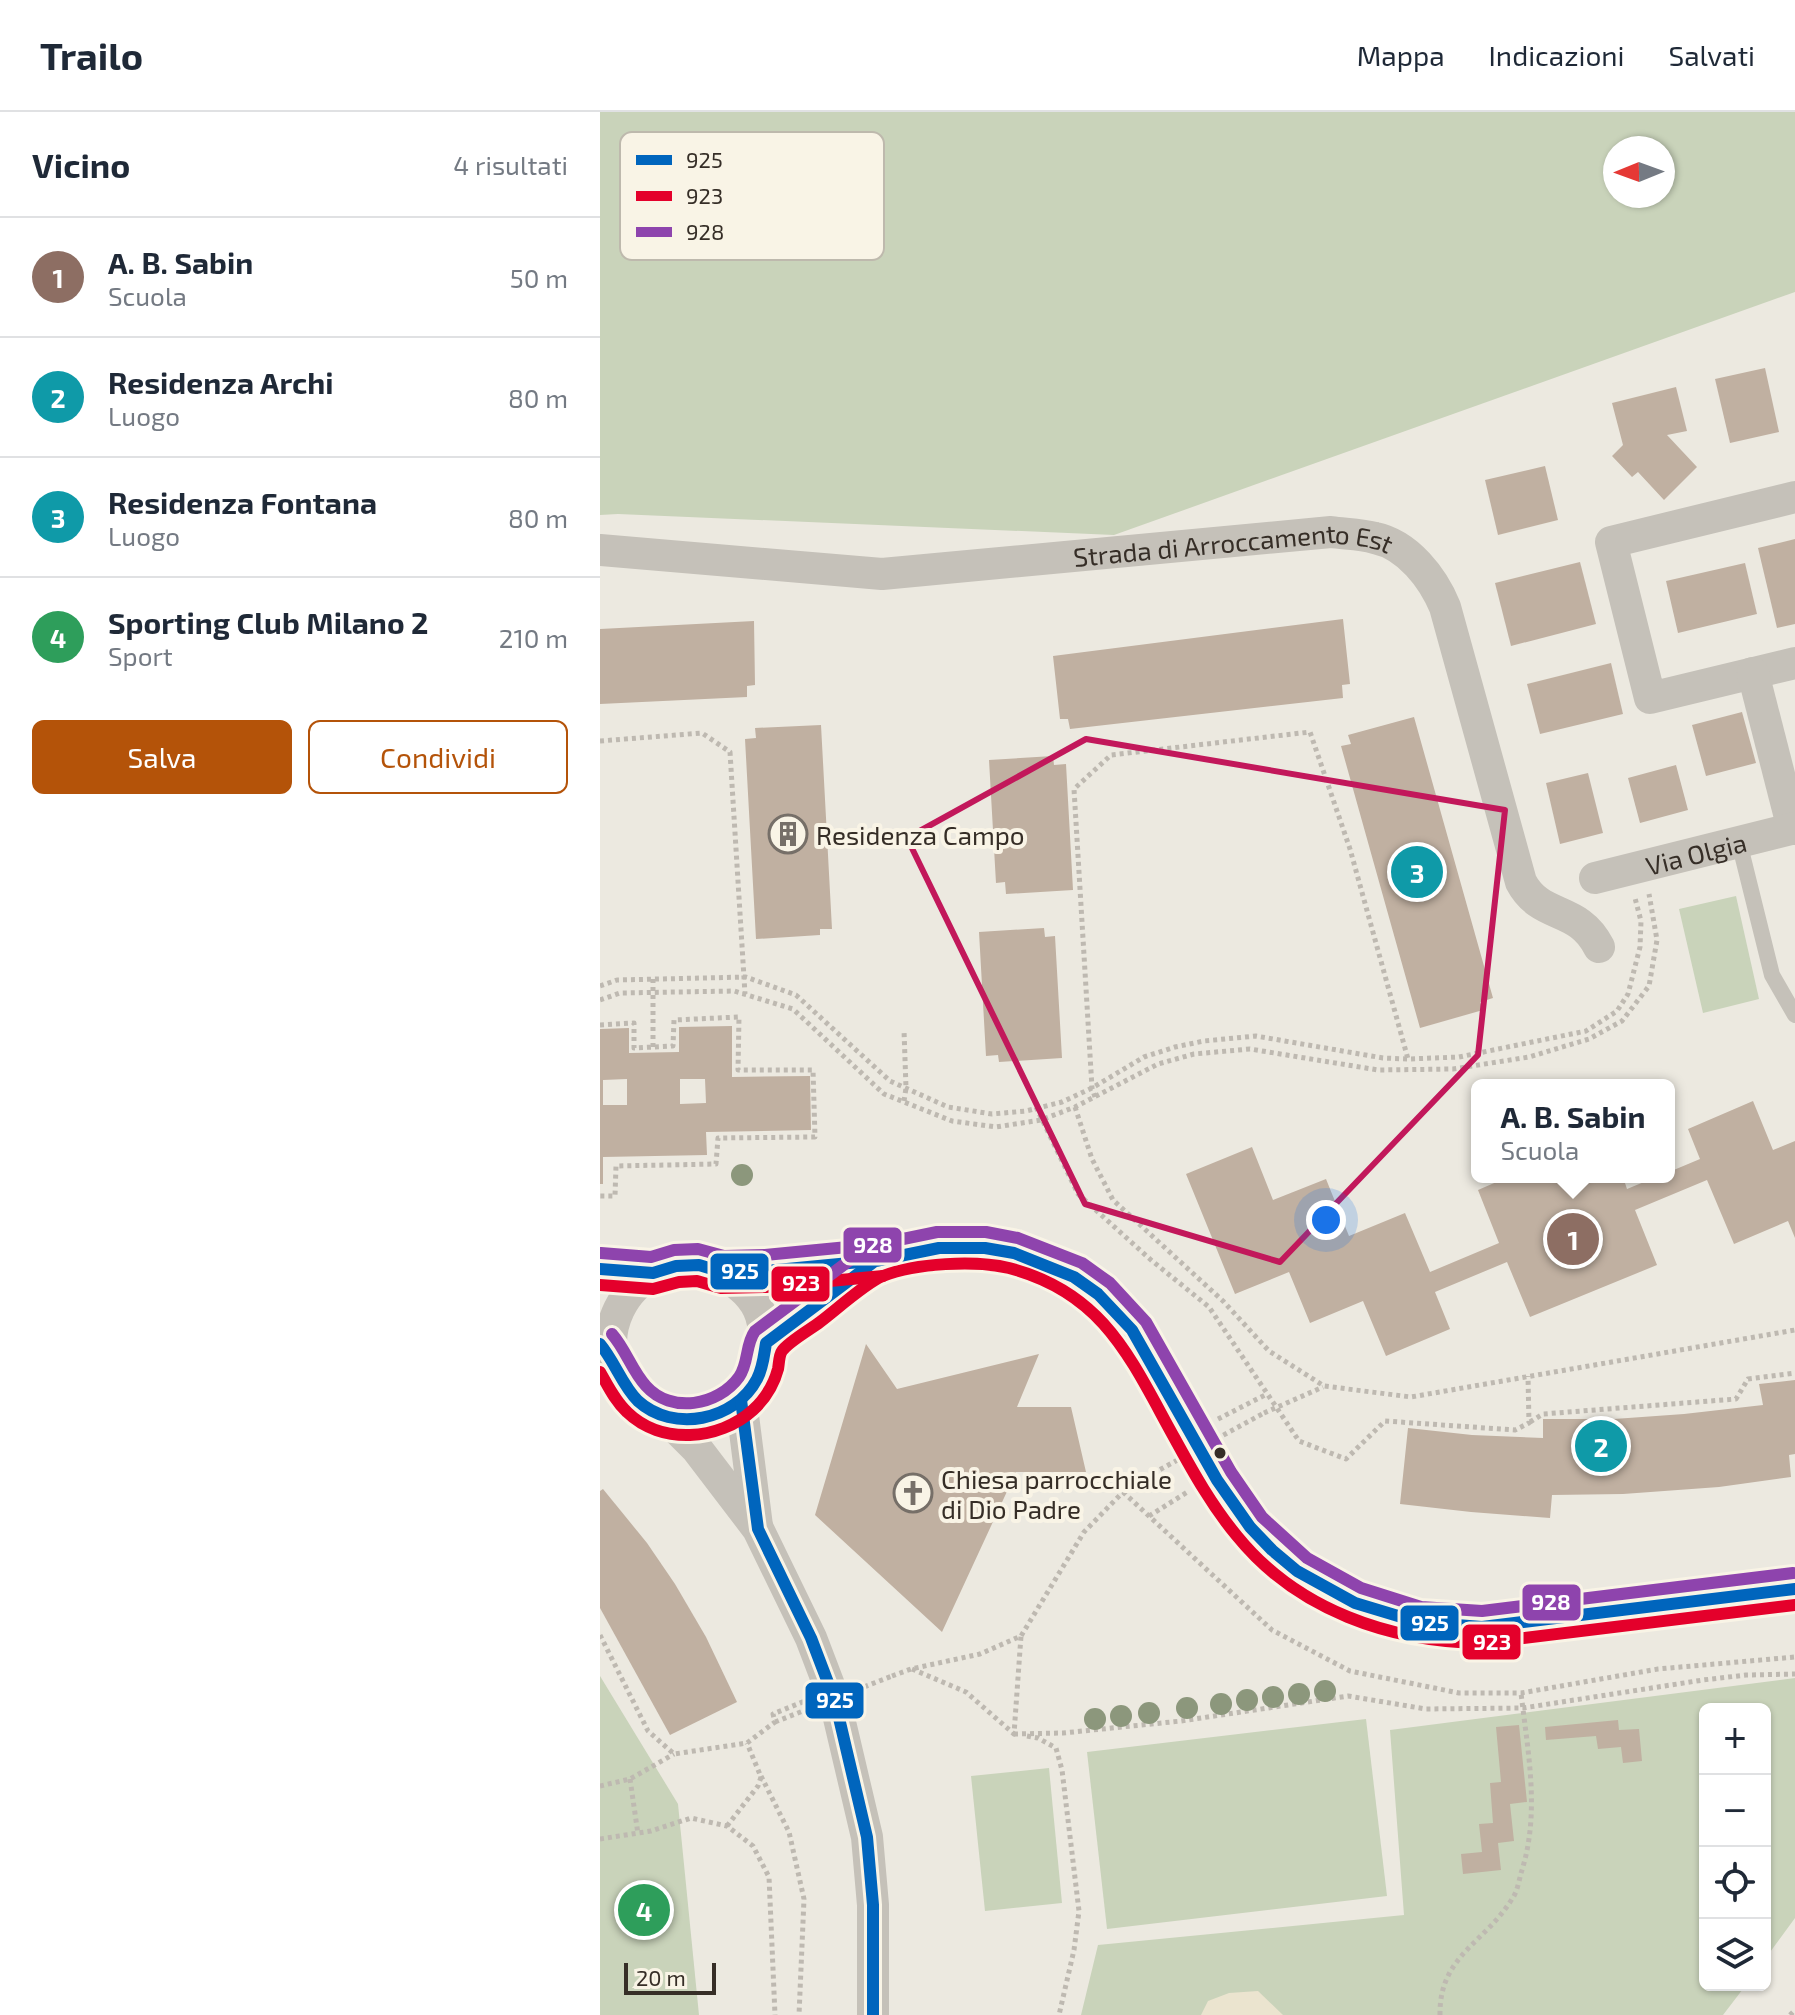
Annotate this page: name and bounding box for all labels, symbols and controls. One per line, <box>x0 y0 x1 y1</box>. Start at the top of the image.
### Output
text: Trailo <box>40 32 143 78</box>
text: Mappa <box>1357 38 1445 72</box>
text: Indicazioni <box>1489 38 1625 72</box>
text: Salvati <box>1669 38 1755 72</box>
legend <box>620 132 884 260</box>
north arrow <box>1603 136 1675 208</box>
text: Vicino <box>32 144 130 185</box>
text: 925 <box>686 146 723 172</box>
text: 4 risultati <box>453 149 568 180</box>
text: 923 <box>686 182 723 208</box>
text: 928 <box>686 218 724 244</box>
text: A. B. Sabin <box>108 244 253 280</box>
text: 1 <box>52 262 64 293</box>
text: 50 m <box>510 262 568 293</box>
text: Scuola <box>108 280 187 311</box>
text: Residenza Archi <box>108 364 334 400</box>
text: 2 <box>50 382 66 413</box>
text: 80 m <box>508 382 568 413</box>
text: Luogo <box>108 400 180 431</box>
text: Residenza Fontana <box>108 484 377 520</box>
text: 3 <box>51 502 65 533</box>
text: 80 m <box>508 502 568 533</box>
street label: Strada di Arroccamento Est <box>1072 516 1399 572</box>
text: Luogo <box>108 520 180 551</box>
text: Sporting Club Milano 2 <box>108 604 429 640</box>
text: 4 <box>50 622 66 653</box>
text: 210 m <box>499 622 568 653</box>
text: Sport <box>108 640 173 671</box>
button: Salva <box>32 720 292 794</box>
button: Condividi <box>308 720 568 794</box>
building icon: Residenza Campo <box>767 813 809 855</box>
place label: Residenza Campo <box>816 819 1025 850</box>
street label: Via Olgia <box>1642 825 1749 880</box>
pin: 3 <box>1391 842 1443 902</box>
popup <box>1471 1079 1675 1183</box>
text: A. B. Sabin <box>1500 1098 1646 1134</box>
text: Scuola <box>1500 1134 1579 1165</box>
your location <box>1306 1200 1346 1240</box>
pin: 1 <box>1547 1209 1599 1269</box>
line badge: 928 <box>842 1226 903 1264</box>
text: 928 <box>853 1231 893 1257</box>
line badge: 925 <box>709 1252 770 1291</box>
text: 925 <box>721 1257 759 1283</box>
line badge: 923 <box>770 1265 831 1303</box>
text: 923 <box>782 1269 820 1295</box>
pin: 2 <box>1575 1416 1627 1476</box>
unlabelled marker <box>1212 1445 1228 1461</box>
place label: Chiesa parrocchiale di Dio Padre <box>941 1463 1172 1524</box>
church icon: Chiesa parrocchiale di Dio Padre <box>892 1472 934 1514</box>
line badge: 928 <box>1521 1583 1582 1622</box>
text: 928 <box>1531 1588 1571 1614</box>
line badge: 925 <box>1399 1604 1460 1642</box>
text: 925 <box>1411 1609 1449 1635</box>
line badge: 923 <box>1461 1623 1522 1661</box>
text: 923 <box>1473 1628 1511 1654</box>
line badge: 925 <box>804 1681 865 1720</box>
text: 925 <box>816 1686 854 1712</box>
map controls <box>1699 1703 1771 1991</box>
button: + <box>1699 1703 1771 1775</box>
button: − <box>1699 1775 1771 1847</box>
button: locate <box>1699 1847 1771 1919</box>
pin: 4 <box>618 1880 670 1940</box>
button: layers <box>1699 1919 1771 1991</box>
scale bar <box>624 1959 716 1995</box>
text: 20 m <box>636 1964 686 1990</box>

